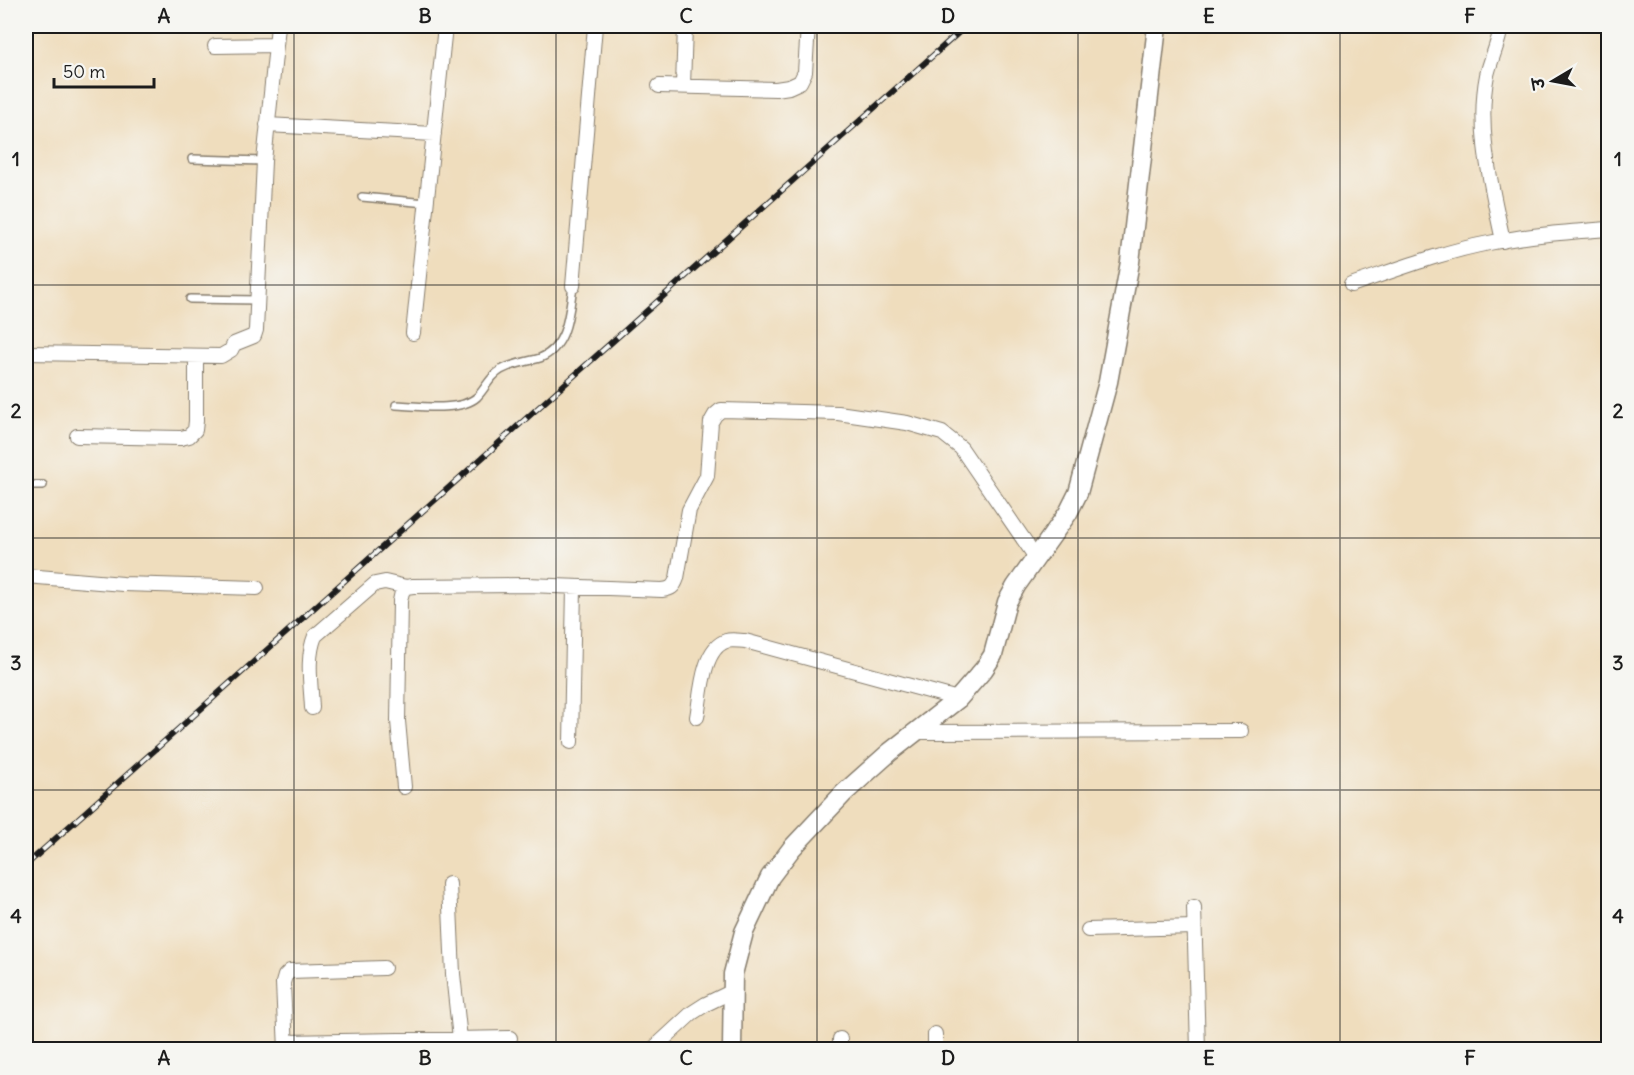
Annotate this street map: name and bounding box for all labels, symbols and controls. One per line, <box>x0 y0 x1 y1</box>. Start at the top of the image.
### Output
text: A <box>158 3 171 28</box>
text: B <box>418 3 432 28</box>
text: C <box>679 3 693 28</box>
text: D <box>941 3 955 28</box>
text: E <box>1203 3 1215 28</box>
text: F <box>1464 3 1476 28</box>
scale bar <box>54 51 154 89</box>
north arrow <box>1523 51 1583 111</box>
text: 50 m <box>63 60 105 83</box>
text: उ <box>1527 75 1549 93</box>
text: 1 <box>12 146 20 171</box>
text: 1 <box>1614 146 1622 171</box>
text: 2 <box>11 398 22 423</box>
text: 2 <box>1613 398 1624 423</box>
text: 3 <box>10 650 22 675</box>
text: 3 <box>1612 650 1624 675</box>
text: 4 <box>10 903 22 928</box>
text: 4 <box>1612 903 1624 928</box>
text: A <box>158 1045 171 1070</box>
text: B <box>418 1045 432 1070</box>
text: C <box>679 1045 693 1070</box>
text: D <box>941 1045 955 1070</box>
text: E <box>1203 1045 1215 1070</box>
text: F <box>1464 1045 1476 1070</box>

